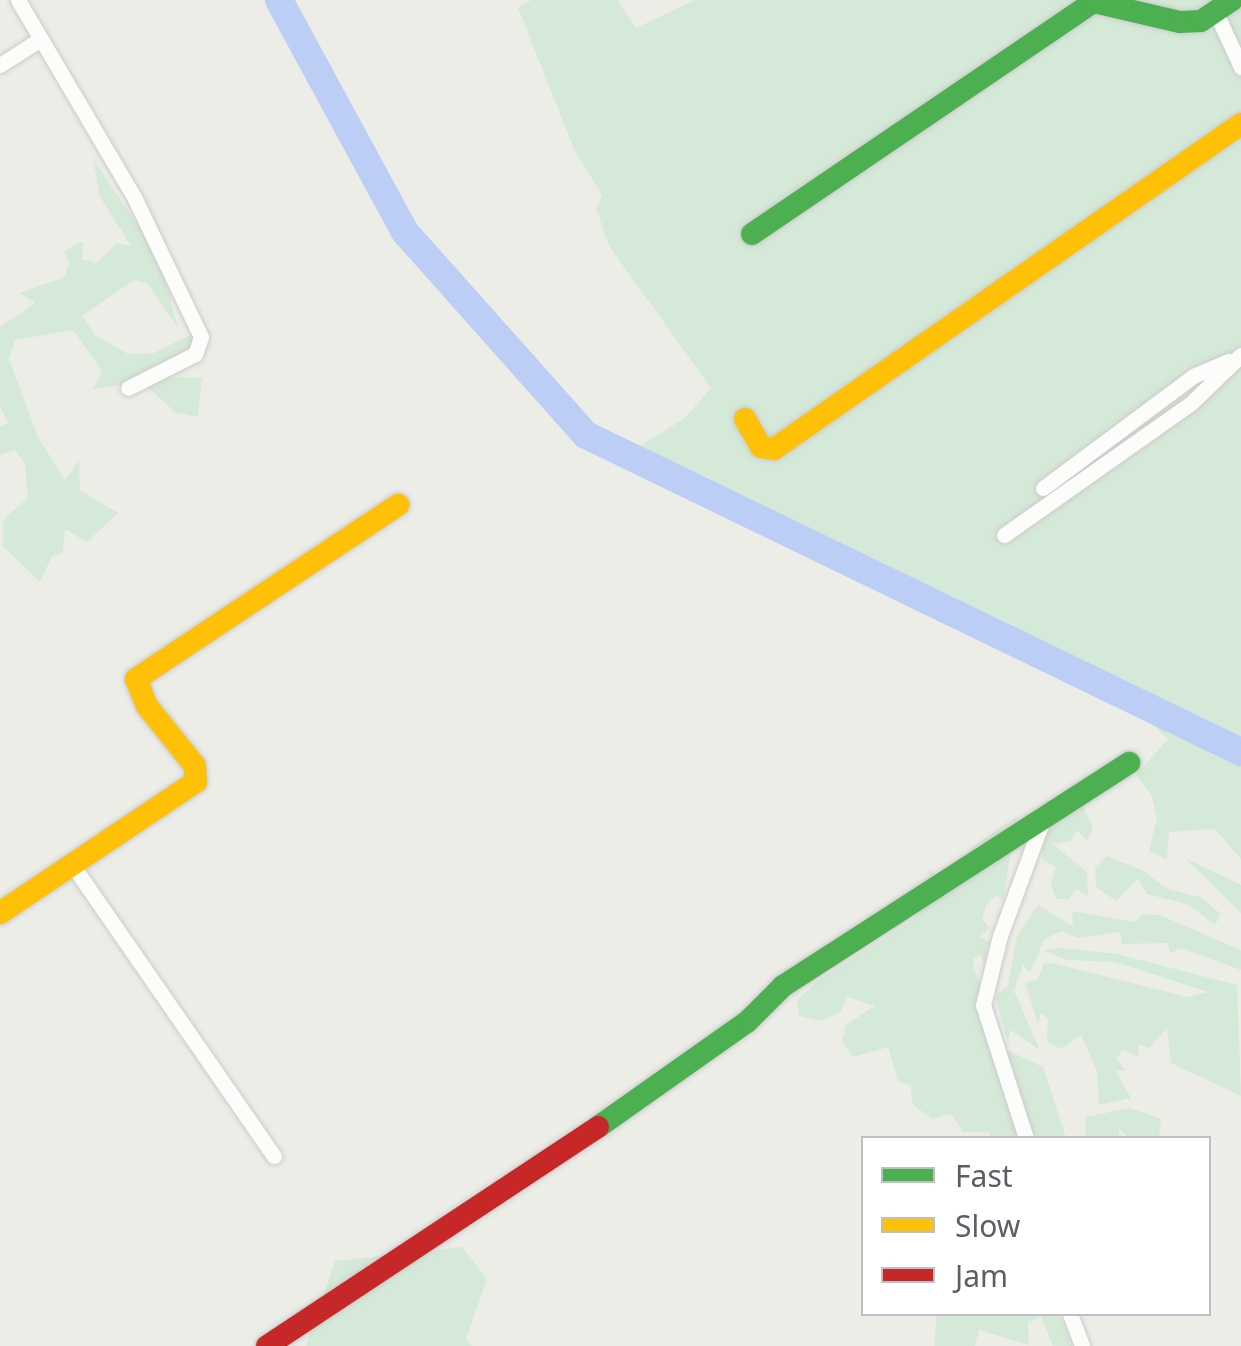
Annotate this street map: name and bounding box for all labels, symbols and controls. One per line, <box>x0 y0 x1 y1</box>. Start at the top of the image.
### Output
legend <box>861 1136 1211 1316</box>
text: Fast <box>955 1155 1013 1196</box>
text: Slow <box>955 1205 1020 1246</box>
text: Jam <box>955 1255 1008 1296</box>

